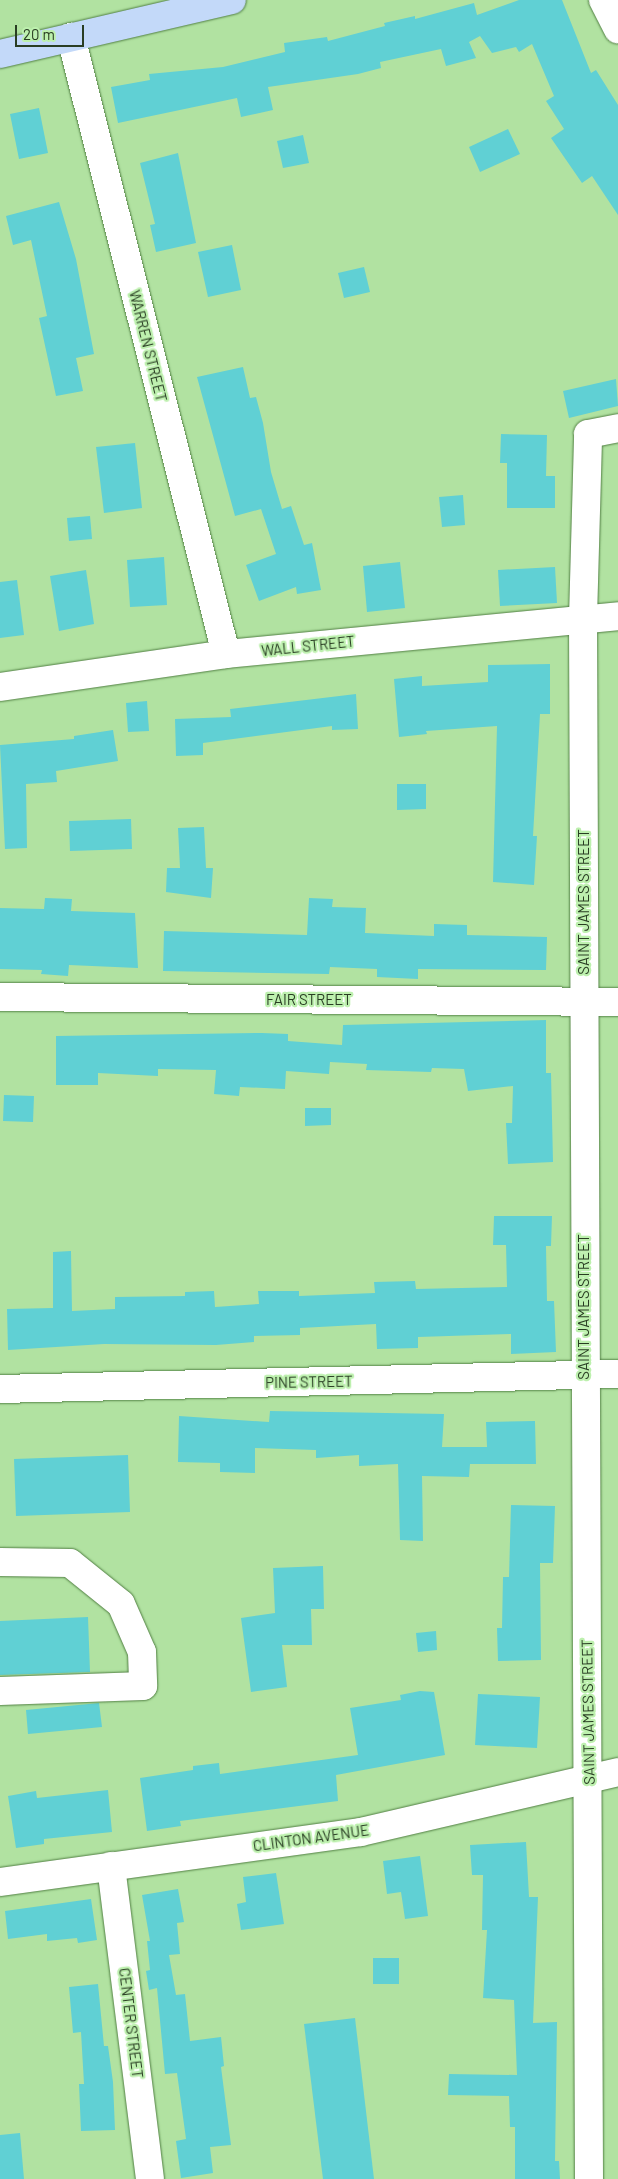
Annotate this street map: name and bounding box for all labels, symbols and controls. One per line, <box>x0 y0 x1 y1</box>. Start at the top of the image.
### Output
scale bar <box>18 15 86 47</box>
text: 20 m <box>23 25 55 43</box>
street label: WARREN STREET <box>125 288 171 404</box>
street label: WALL STREET <box>260 632 356 660</box>
street label: SAINT JAMES STREET <box>575 829 593 975</box>
street label: FAIR STREET <box>266 991 352 1009</box>
street label: SAINT JAMES STREET <box>575 1234 593 1380</box>
street label: PINE STREET <box>265 1372 353 1392</box>
street label: SAINT JAMES STREET <box>578 1639 598 1785</box>
street label: CLINTON AVENUE <box>252 1821 370 1855</box>
street label: CENTER STREET <box>115 1967 147 2079</box>

